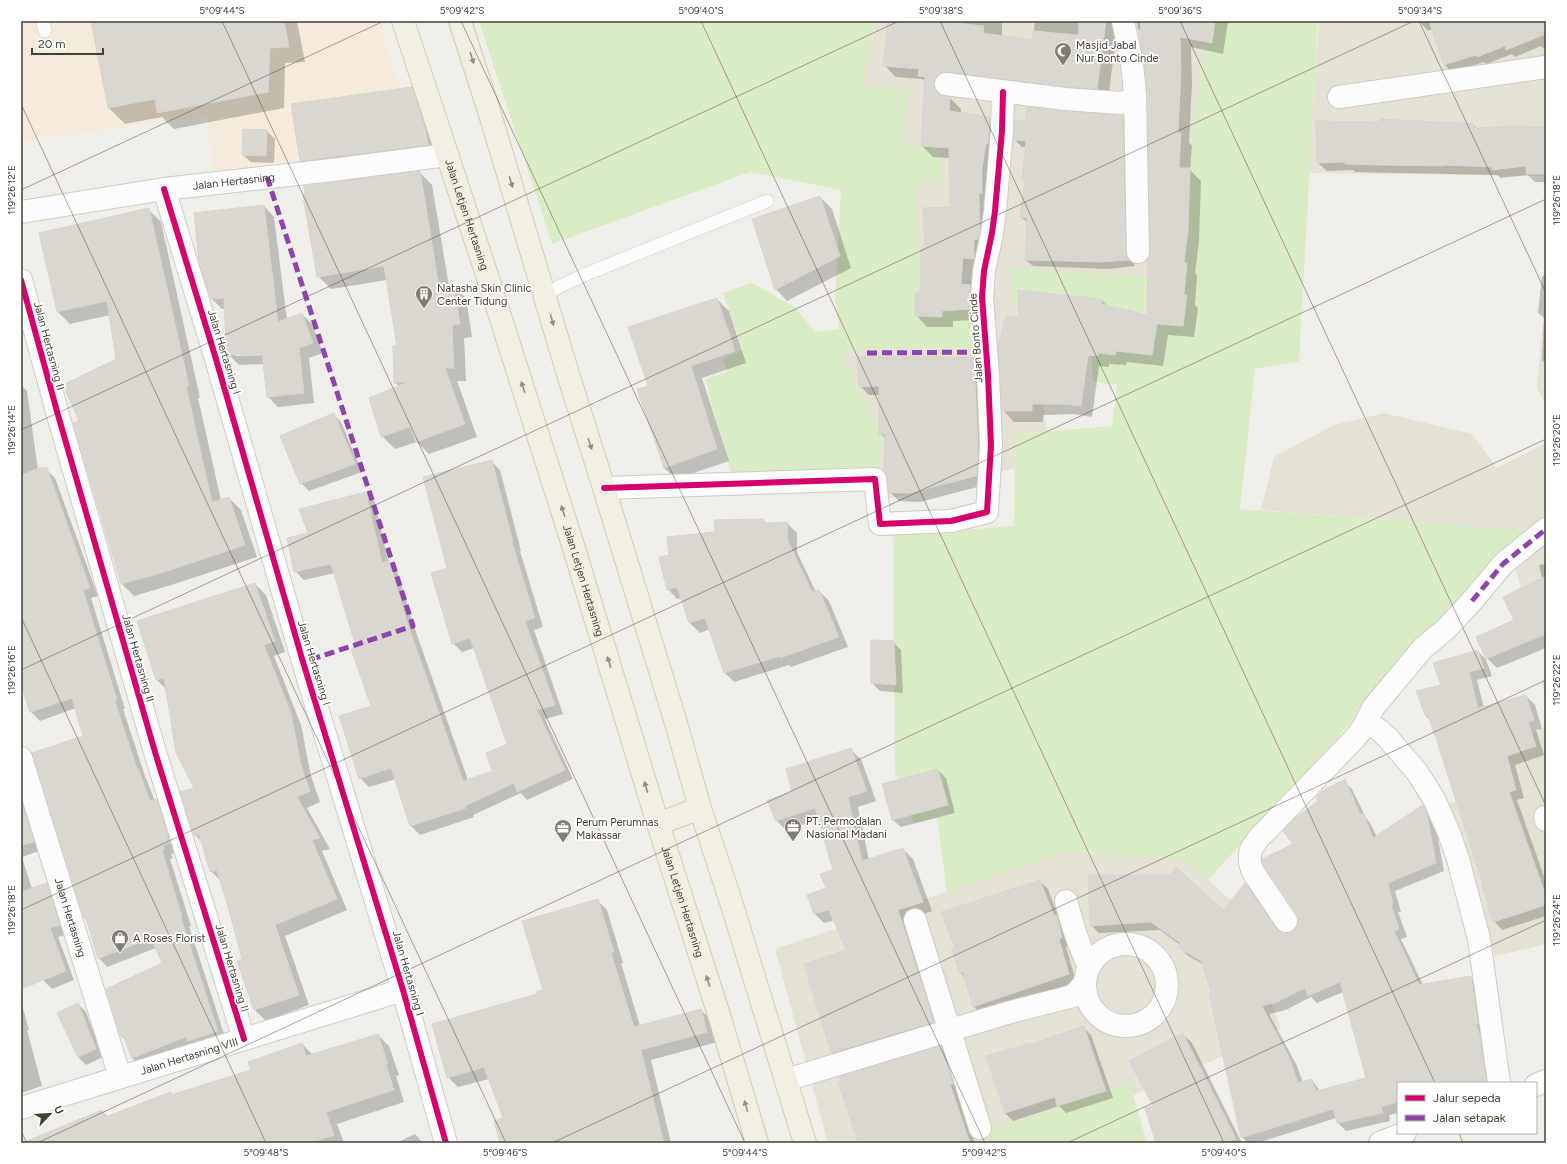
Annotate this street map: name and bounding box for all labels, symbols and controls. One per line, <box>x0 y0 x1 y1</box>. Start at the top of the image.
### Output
text: 5°09'44"S <box>199 4 245 17</box>
text: 5°09'42"S <box>440 4 484 17</box>
text: 5°09'40"S <box>678 4 724 17</box>
text: 5°09'38"S <box>919 4 963 17</box>
text: 5°09'36"S <box>1158 4 1202 17</box>
text: 5°09'34"S <box>1398 4 1442 17</box>
scale bar <box>32 30 103 56</box>
text: 20 m <box>38 37 66 51</box>
place label: Masjid Jabal Nur Bonto Cinde <box>1076 39 1159 65</box>
mosque icon: Masjid Jabal Nur Bonto Cinde <box>1053 41 1073 66</box>
one-way arrow <box>469 52 475 64</box>
street label: Jalan Letjen Hertasning <box>443 157 491 272</box>
text: 119°26'12"E <box>5 165 18 215</box>
street label: Jalan Hertasning <box>192 170 275 192</box>
text: 119°26'18"E <box>1550 175 1563 225</box>
one-way arrow <box>508 177 514 189</box>
place label: Natasha Skin Clinic Center Tidung <box>437 282 532 308</box>
building icon: Natasha Skin Clinic Center Tidung <box>414 284 434 309</box>
street label: Jalan Bonto Cinde <box>966 293 986 383</box>
street label: Jalan Hertasning II <box>31 300 67 392</box>
street label: Jalan Hertasning I <box>205 308 243 396</box>
one-way arrow <box>549 315 555 327</box>
one-way arrow <box>520 381 526 393</box>
text: 119°26'14"E <box>5 405 18 455</box>
text: 119°26'20"E <box>1550 414 1563 466</box>
one-way arrow <box>588 439 594 451</box>
one-way arrow <box>560 505 566 517</box>
street label: Jalan Letjen Hertasning <box>560 523 607 638</box>
street label: Jalan Hertasning II <box>119 612 157 704</box>
street label: Jalan Hertasning I <box>295 619 333 707</box>
text: 119°26'16"E <box>5 645 18 695</box>
text: 119°26'22"E <box>1550 654 1563 706</box>
one-way arrow <box>606 656 612 668</box>
one-way arrow <box>643 780 649 792</box>
place label: PT. Permodalan Nasional Madani <box>806 815 887 841</box>
place label: Perum Perumnas Makassar <box>576 816 659 842</box>
office icon: PT. Permodalan Nasional Madani <box>783 817 803 842</box>
office icon: Perum Perumnas Makassar <box>553 818 573 843</box>
street label: Jalan Letjen Hertasning <box>659 844 707 959</box>
street label: Jalan Hertasning <box>52 876 89 959</box>
text: 119°26'18"E <box>5 885 18 935</box>
text: 119°26'24"E <box>1550 894 1563 946</box>
street label: Jalan Hertasning II <box>212 923 252 1013</box>
shop icon: A Roses Florist <box>110 928 130 953</box>
street label: Jalan Hertasning I <box>390 929 426 1017</box>
place label: A Roses Florist <box>133 932 206 945</box>
one-way arrow <box>705 975 711 987</box>
street label: Jalan Hertasning VIII <box>139 1035 240 1077</box>
legend <box>1397 1082 1537 1134</box>
text: Jalur sepeda <box>1433 1091 1501 1105</box>
north arrow <box>30 1094 70 1134</box>
one-way arrow <box>743 1099 749 1111</box>
text: U <box>51 1104 66 1116</box>
text: Jalan setapak <box>1433 1111 1506 1125</box>
text: 5°09'48"S <box>243 1146 289 1159</box>
text: 5°09'46"S <box>483 1146 527 1159</box>
text: 5°09'44"S <box>722 1146 768 1159</box>
text: 5°09'42"S <box>962 1146 1006 1159</box>
text: 5°09'40"S <box>1201 1146 1247 1159</box>

